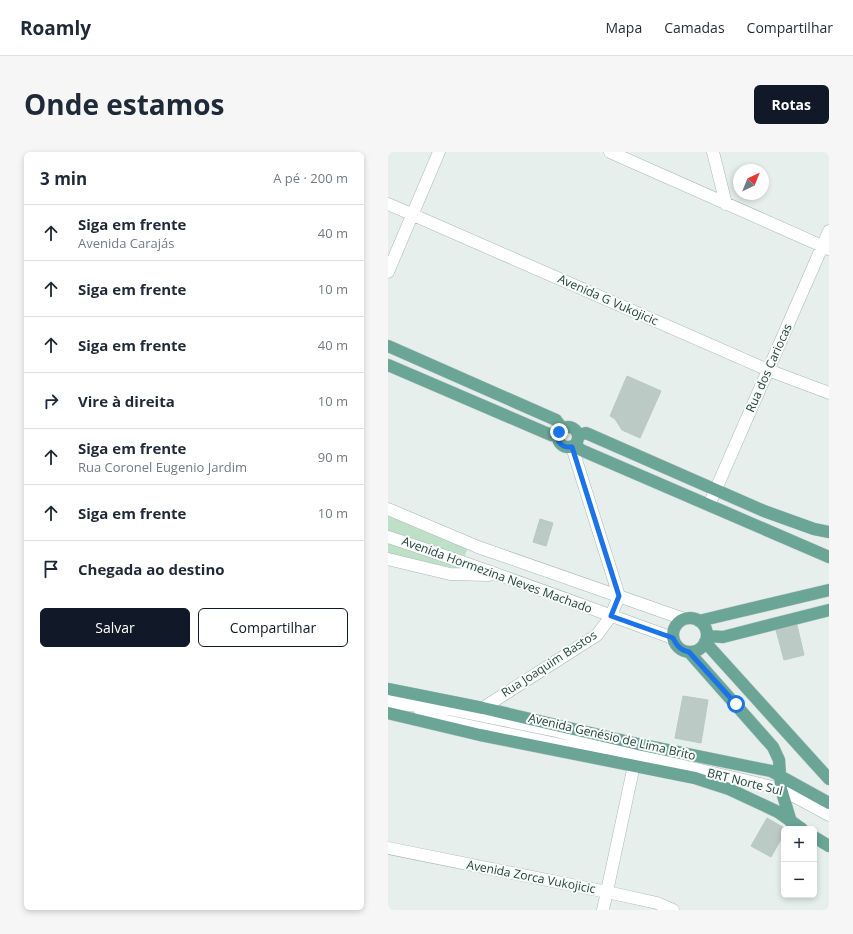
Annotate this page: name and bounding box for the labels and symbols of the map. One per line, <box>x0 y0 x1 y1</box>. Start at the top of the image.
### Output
north arrow <box>733 164 769 200</box>
street label: Avenida G Vukojicic <box>555 270 661 329</box>
street label: Rua dos Cariocas <box>741 320 796 415</box>
route end <box>550 423 568 441</box>
street label: Avenida Hormezina Neves Machado <box>400 532 595 617</box>
street label: Rua Joaquim Bastos <box>498 626 600 701</box>
route start <box>727 695 745 713</box>
street label: Avenida Genésio de Lima Brito <box>527 709 697 764</box>
street label: BRT Norte Sul <box>706 764 785 799</box>
street label: Avenida Zorca Vukojicic <box>465 856 597 897</box>

